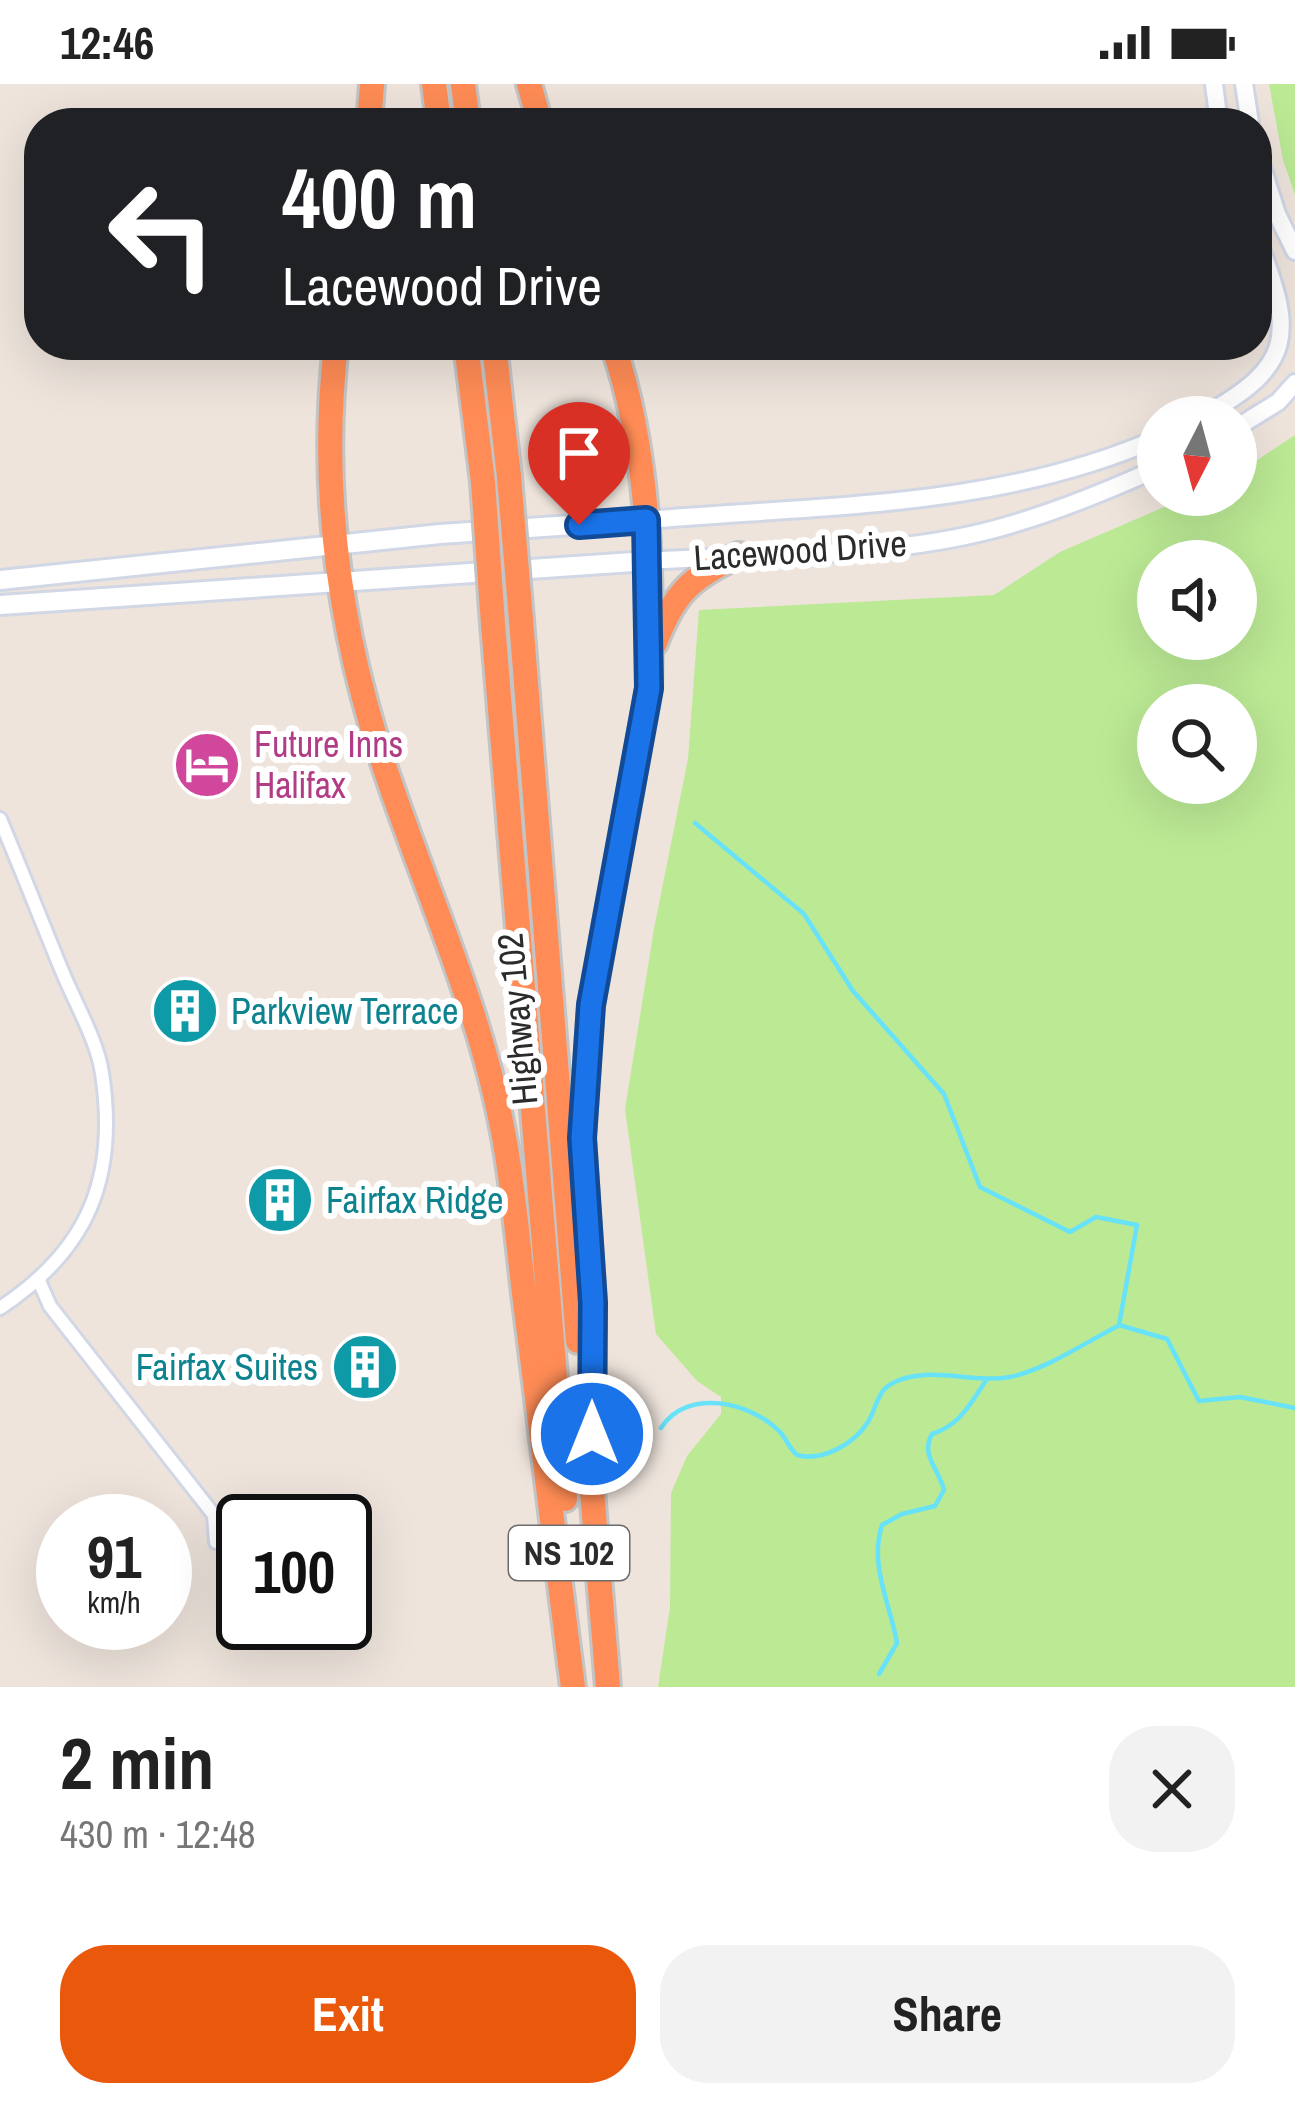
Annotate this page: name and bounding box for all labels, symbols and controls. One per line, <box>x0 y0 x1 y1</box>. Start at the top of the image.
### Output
text: 12:46 <box>60 12 154 73</box>
text: 400 m <box>282 141 477 254</box>
icon: left <box>84 156 240 312</box>
text: Lacewood Drive <box>282 249 602 322</box>
north arrow <box>1137 396 1257 516</box>
map controls <box>1137 396 1257 804</box>
pin <box>528 402 630 525</box>
icon: arrive <box>546 420 612 486</box>
street label: Lacewood Drive <box>692 519 908 581</box>
button: sound <box>1137 540 1257 660</box>
button: search <box>1137 684 1257 804</box>
place label: Future Inns Halifax <box>254 720 403 809</box>
hotel icon: Future Inns Halifax <box>172 730 242 800</box>
street label: Highway 102 <box>486 931 548 1107</box>
building icon: Parkview Terrace <box>150 976 220 1046</box>
place label: Parkview Terrace <box>231 987 459 1035</box>
building icon: Fairfax Ridge <box>245 1165 315 1235</box>
place label: Fairfax Ridge <box>326 1176 503 1224</box>
building icon: Fairfax Suites <box>330 1332 400 1402</box>
place label: Fairfax Suites <box>136 1343 318 1391</box>
position arrow <box>529 1371 655 1497</box>
speed limit sign: 100 <box>216 1494 372 1650</box>
text: 91 <box>87 1516 141 1597</box>
road number: NS 102 <box>509 1526 629 1580</box>
text: km/h <box>87 1582 141 1622</box>
text: 2 min <box>60 1714 214 1811</box>
button: close <box>1109 1726 1235 1852</box>
text: 430 m · 12:48 <box>60 1808 256 1860</box>
button: Exit <box>60 1945 636 2083</box>
button: Share <box>660 1945 1235 2083</box>

